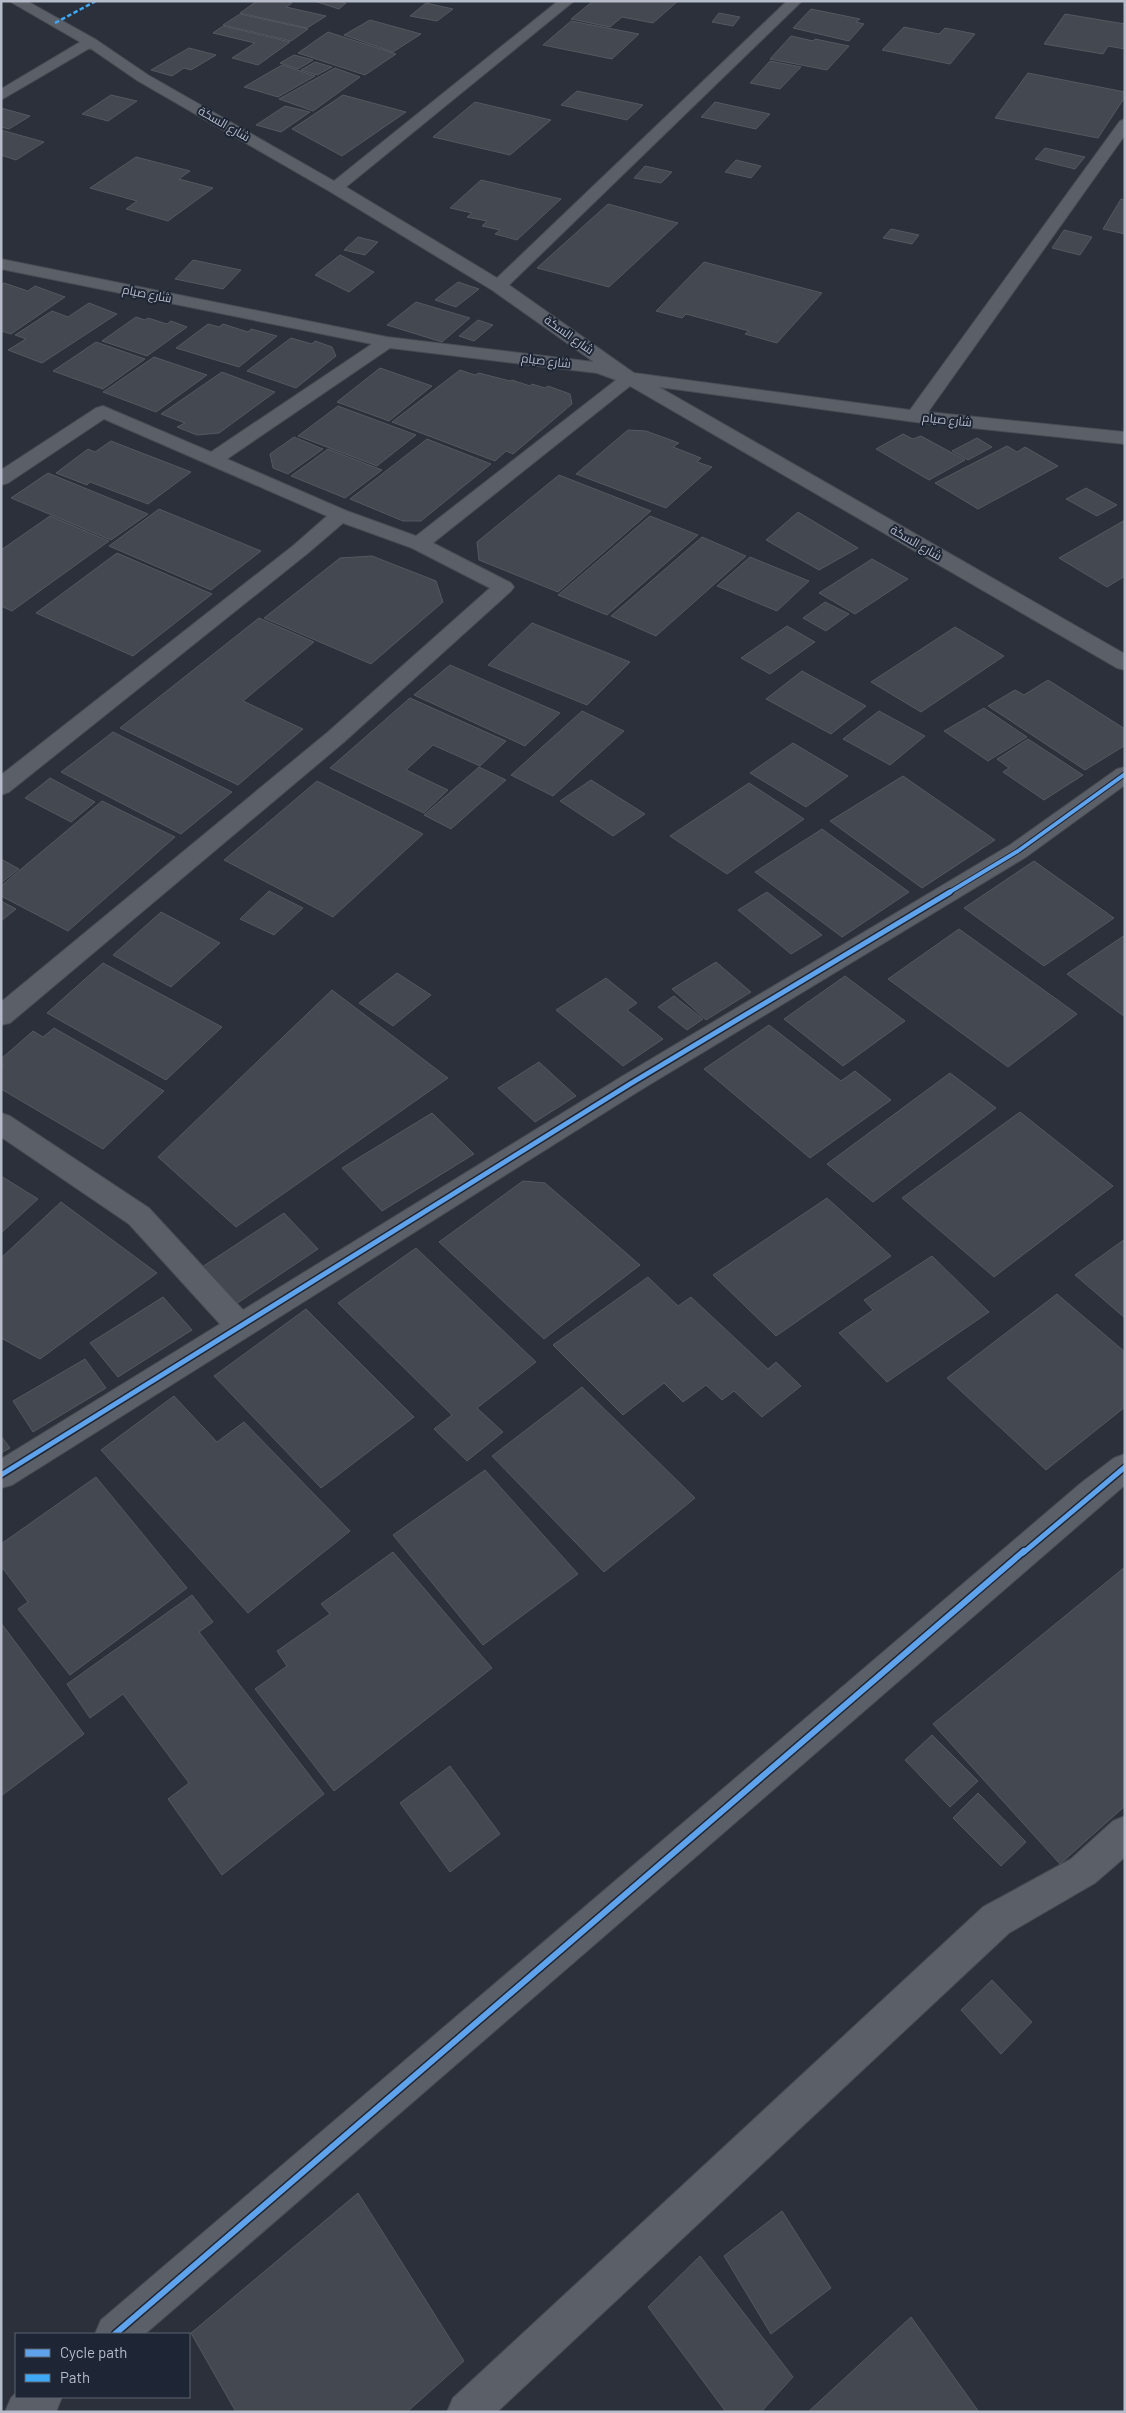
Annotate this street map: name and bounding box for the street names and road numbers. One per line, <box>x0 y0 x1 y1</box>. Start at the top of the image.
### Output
street label: شارع السكة <box>195 103 253 145</box>
street label: شارع صيام <box>121 281 173 307</box>
street label: شارع السكة <box>541 312 597 358</box>
street label: شارع صيام <box>520 350 572 372</box>
street label: شارع صيام <box>921 409 973 431</box>
street label: شارع السكة <box>887 522 945 564</box>

